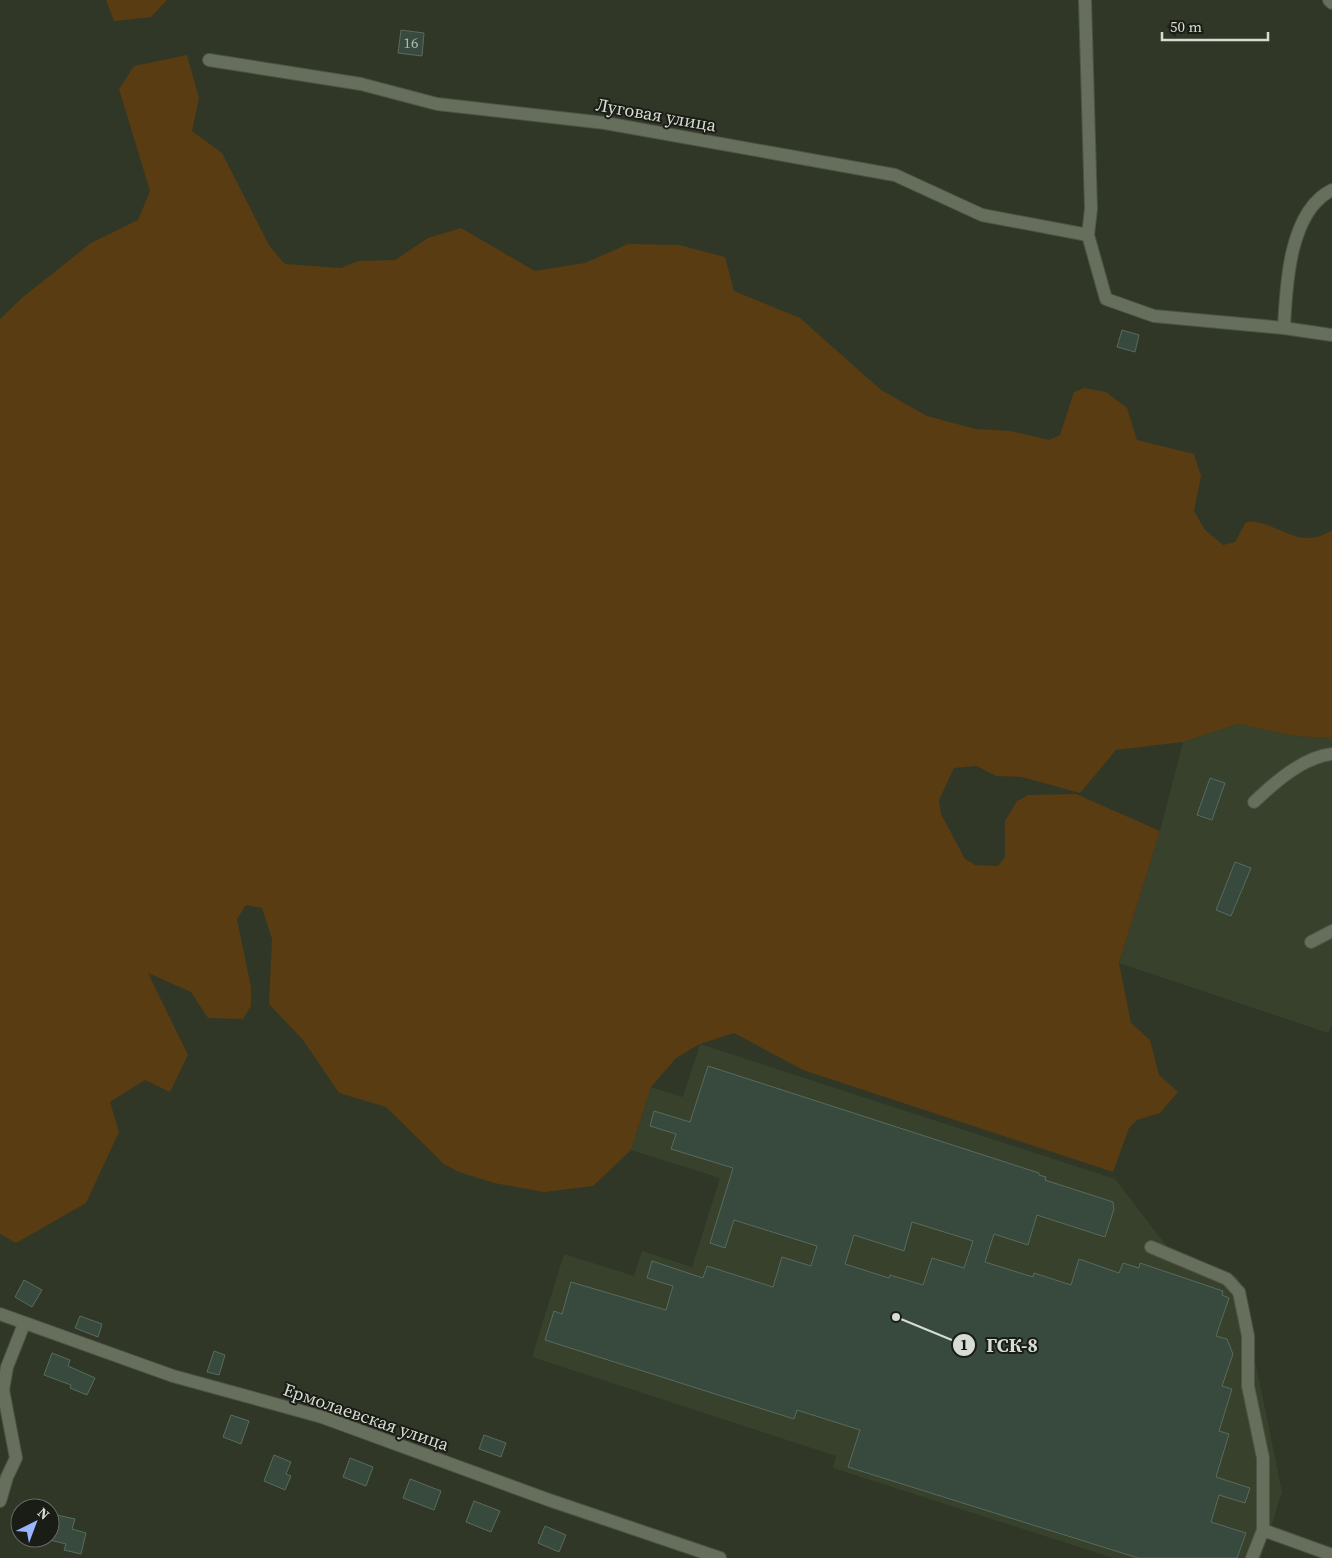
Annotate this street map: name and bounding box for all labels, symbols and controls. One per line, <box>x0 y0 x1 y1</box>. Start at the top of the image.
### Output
scale bar <box>1162 10 1268 42</box>
text: 50 m <box>1170 16 1202 37</box>
house number: 16 <box>403 32 419 53</box>
street label: Луговая улица <box>594 92 719 138</box>
callout: ГСК-8 <box>951 1328 1048 1362</box>
text: ГСК-8 <box>986 1332 1038 1358</box>
text: 1 <box>960 1334 968 1355</box>
street label: Ермолаевская улица <box>280 1376 453 1457</box>
north arrow <box>10 1498 60 1548</box>
text: N <box>33 1502 54 1524</box>

